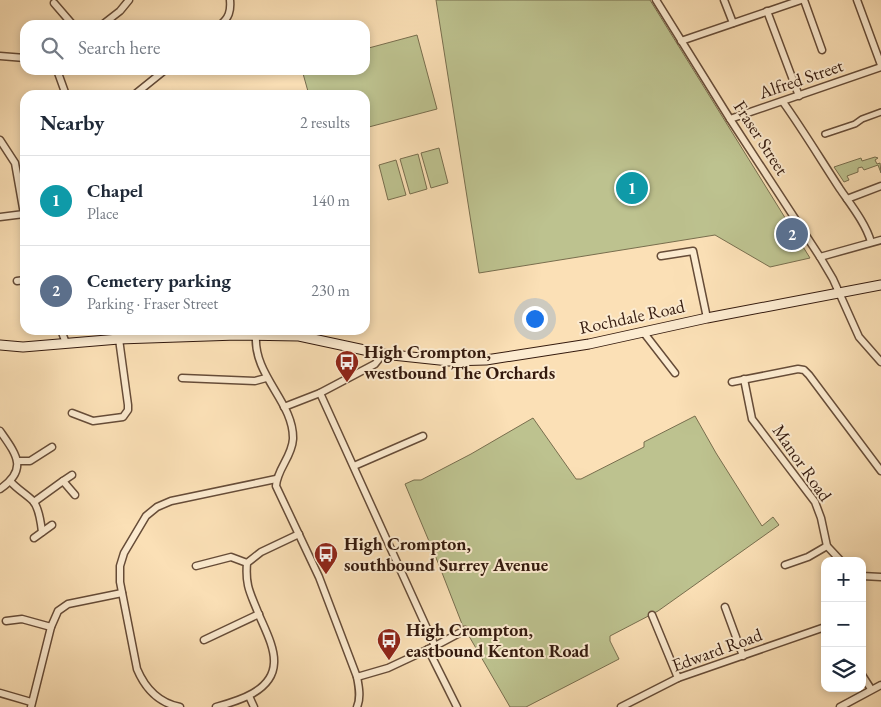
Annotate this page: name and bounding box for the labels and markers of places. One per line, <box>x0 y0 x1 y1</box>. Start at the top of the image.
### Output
pin: 1 <box>616 169 648 207</box>
pin: 2 <box>776 215 808 253</box>
place label: High Crompton, westbound The Orchards <box>364 340 555 384</box>
bus stop icon: High Crompton, westbound The Orchards <box>334 349 360 383</box>
place label: High Crompton, southbound Surrey Avenue <box>344 532 549 576</box>
bus stop icon: High Crompton, southbound Surrey Avenue <box>313 541 339 575</box>
place label: High Crompton, eastbound Kenton Road <box>406 618 589 662</box>
bus stop icon: High Crompton, eastbound Kenton Road <box>376 627 402 661</box>

